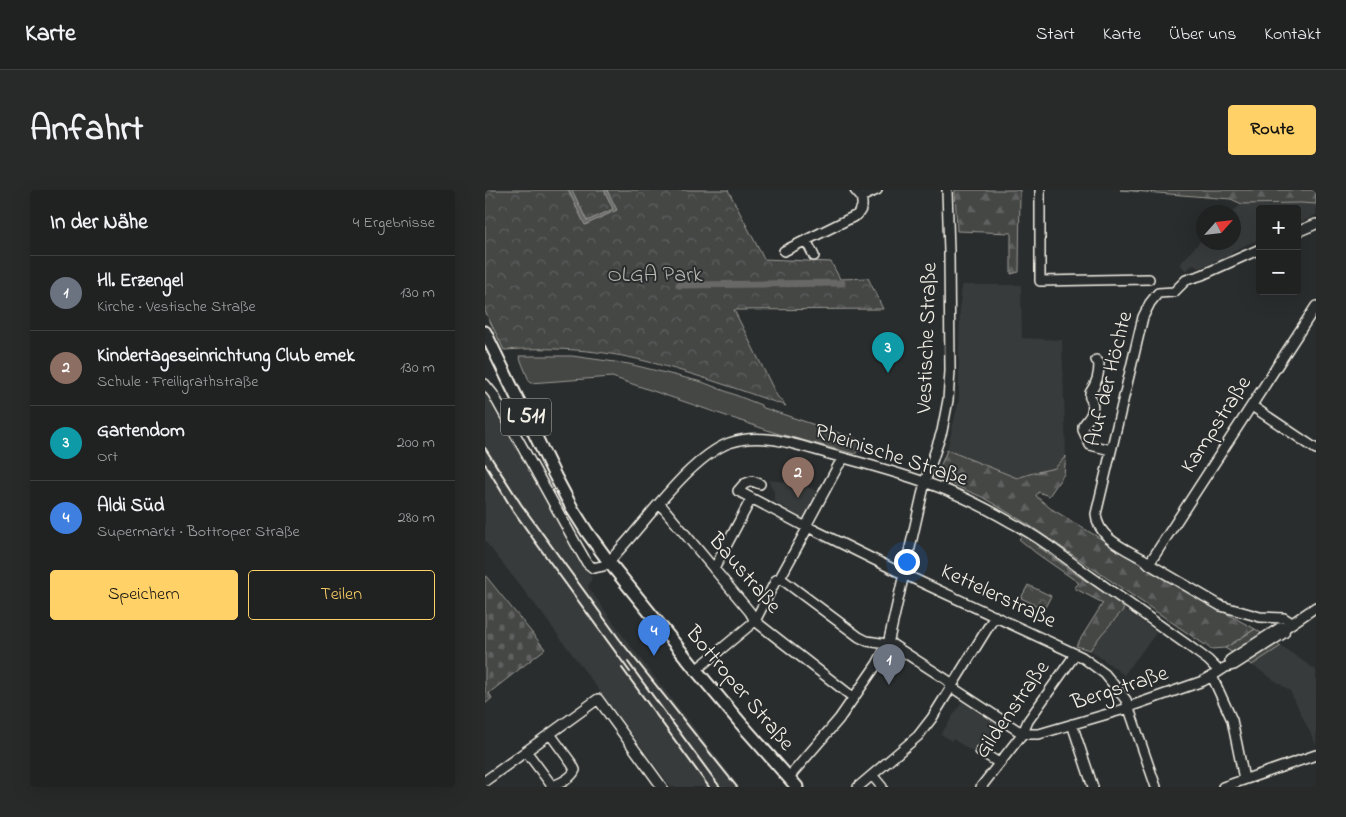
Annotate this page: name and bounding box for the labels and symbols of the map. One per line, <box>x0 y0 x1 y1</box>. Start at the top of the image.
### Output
north arrow <box>1196 205 1241 250</box>
park label: OLGA Park <box>607 260 703 292</box>
street label: Vestische Straße <box>909 262 947 415</box>
street label: Auf der Höchte <box>1078 308 1142 450</box>
pin: 3 <box>872 332 904 373</box>
street label: Kampstraße <box>1174 370 1261 480</box>
road number: L 511 <box>501 398 551 436</box>
street label: Rheinische Straße <box>810 416 972 496</box>
pin: 2 <box>782 457 814 498</box>
street label: Baustraße <box>699 526 788 622</box>
your location <box>894 549 920 575</box>
street label: Kettelerstraße <box>935 556 1061 638</box>
pin: 4 <box>638 615 670 656</box>
street label: Bottroper Straße <box>676 619 801 759</box>
pin: 1 <box>873 644 905 685</box>
street label: Gildenstraße <box>967 654 1059 766</box>
street label: Bergstraße <box>1067 658 1173 721</box>

